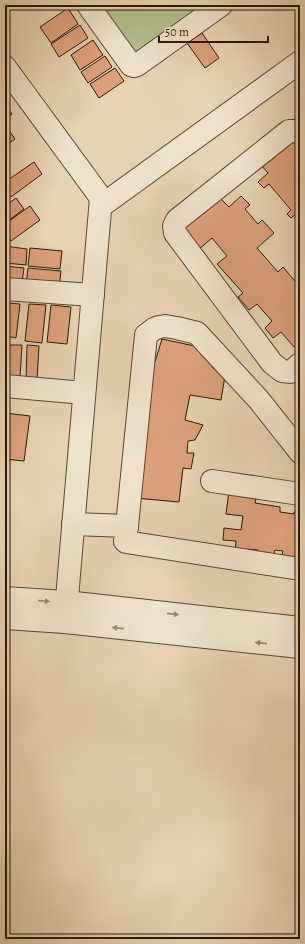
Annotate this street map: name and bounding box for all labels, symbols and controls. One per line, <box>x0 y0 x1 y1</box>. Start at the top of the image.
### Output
scale bar <box>159 18 268 44</box>
text: 50 m <box>165 24 189 40</box>
one-way arrow <box>38 597 50 604</box>
one-way arrow <box>167 611 179 617</box>
one-way arrow <box>112 624 124 631</box>
one-way arrow <box>255 640 267 647</box>

